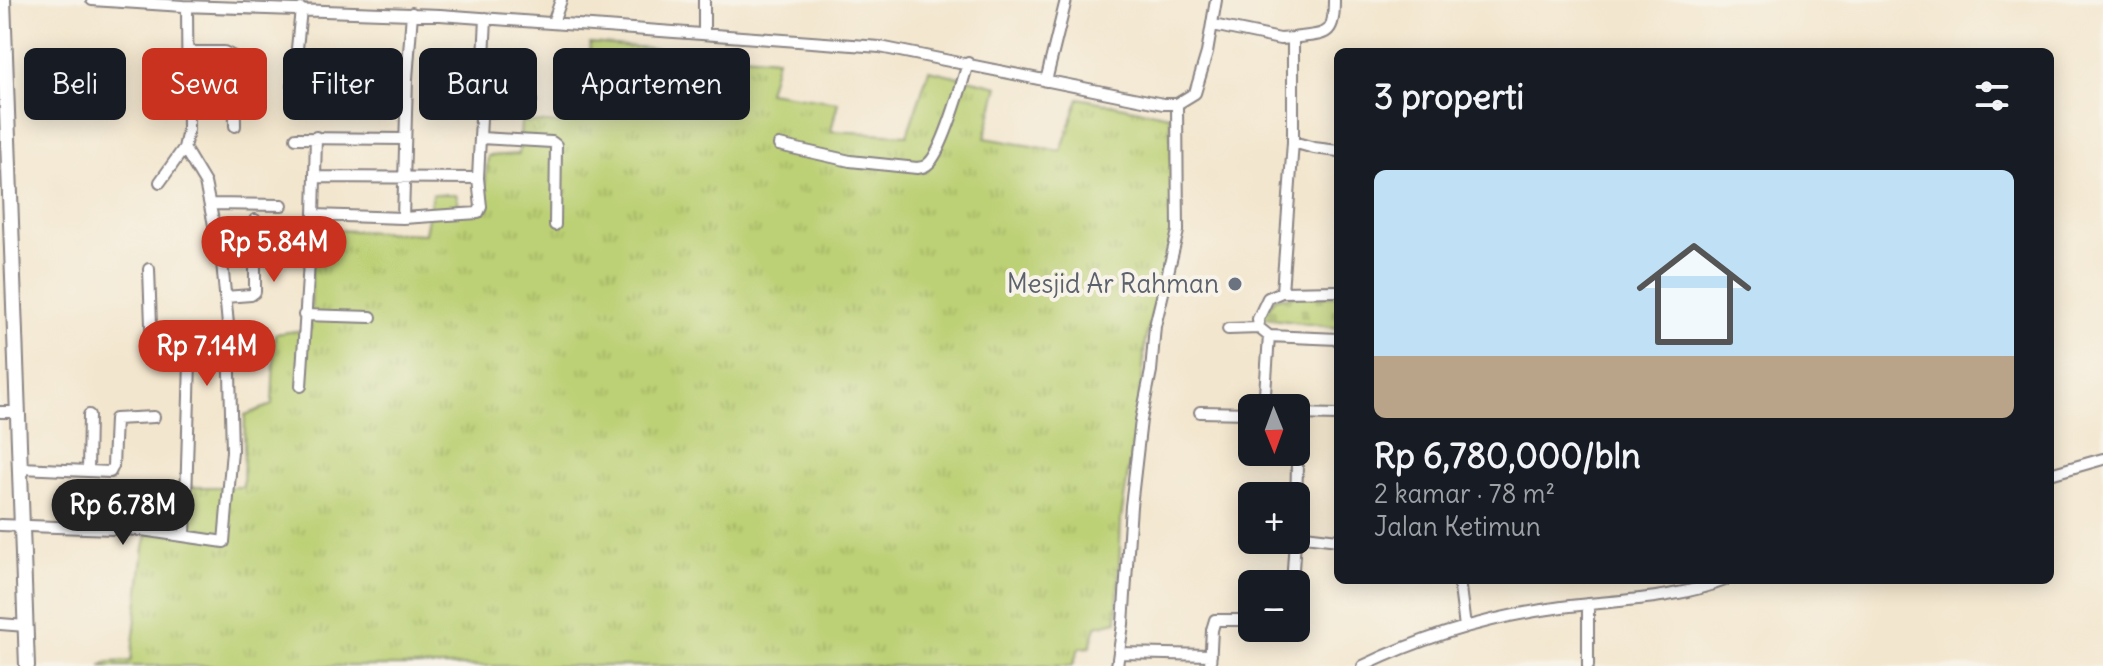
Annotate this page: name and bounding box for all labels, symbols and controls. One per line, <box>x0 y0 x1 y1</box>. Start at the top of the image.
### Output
chip: Beli <box>24 48 126 120</box>
chip: Sewa <box>142 48 267 120</box>
chip: Filter <box>283 48 403 120</box>
chip: Baru <box>419 48 537 120</box>
chip: Apartemen <box>553 48 750 120</box>
icon: filters <box>1970 74 2014 118</box>
text: 3 properti <box>1374 75 1524 118</box>
pin: Rp 5.84M <box>191 216 357 284</box>
icon: home <box>1622 222 1766 366</box>
text: Rp 5.84M <box>220 225 329 258</box>
place label: Mesjid Ar Rahman <box>1007 267 1219 300</box>
marker: Mesjid Ar Rahman <box>1226 275 1244 293</box>
pin: Rp 7.14M <box>124 320 290 388</box>
text: Rp 7.14M <box>156 329 258 362</box>
north arrow <box>1238 394 1310 466</box>
map controls <box>1238 394 1310 642</box>
text: Rp 6,780,000/bln <box>1374 434 1641 477</box>
text: 2 kamar · 78 m² <box>1374 477 1555 510</box>
pin: Rp 6.78M <box>40 479 206 547</box>
button: + <box>1238 482 1310 554</box>
text: Rp 6.78M <box>70 488 176 521</box>
text: Jalan Ketimun <box>1374 510 1541 543</box>
button: − <box>1238 570 1310 642</box>

